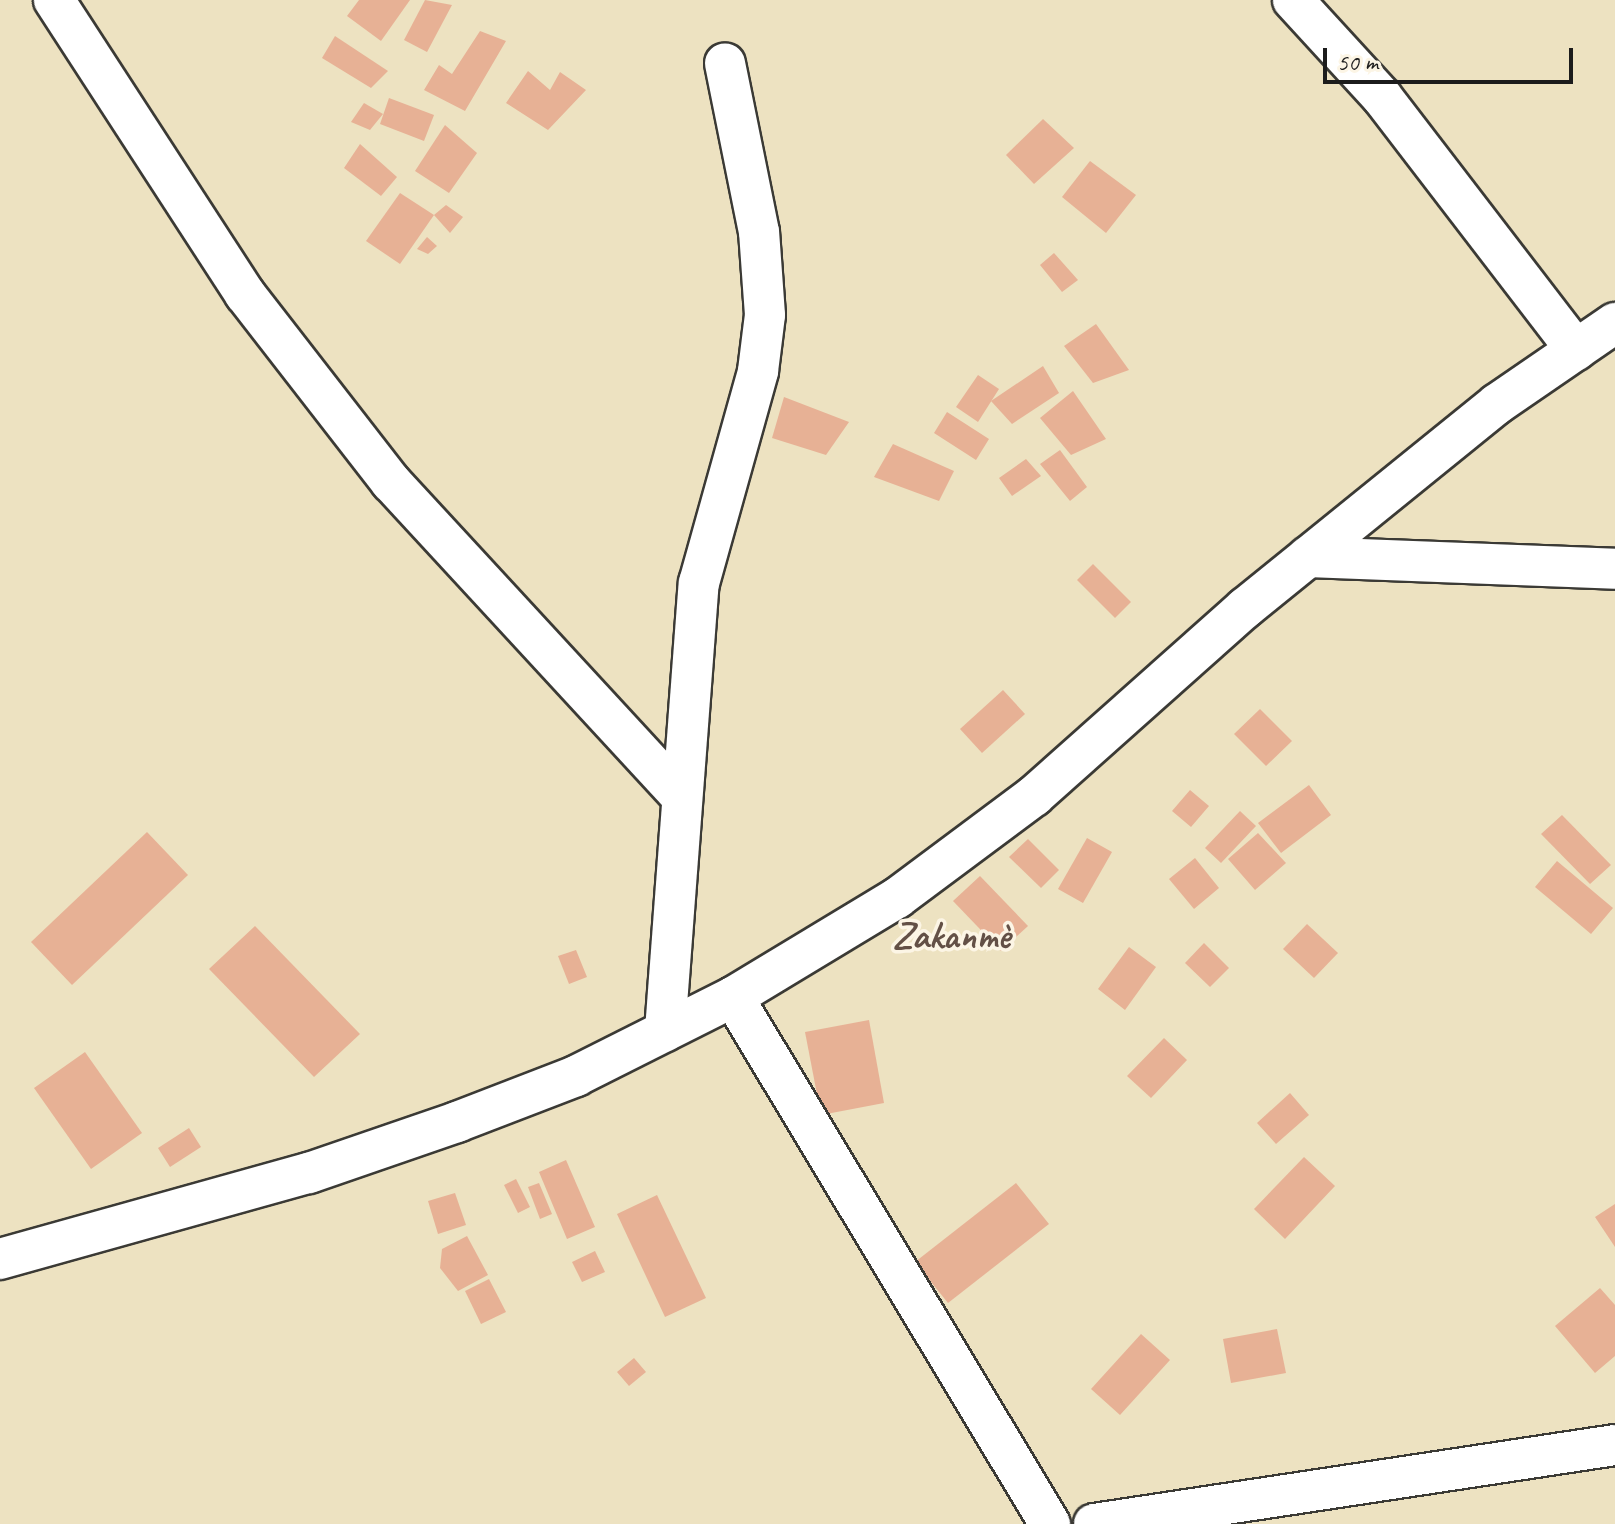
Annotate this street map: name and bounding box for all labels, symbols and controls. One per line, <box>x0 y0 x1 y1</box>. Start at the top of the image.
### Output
scale bar <box>1327 32 1577 82</box>
text: 50 m <box>1337 47 1378 77</box>
district label: Zakanmè <box>892 913 1010 959</box>

